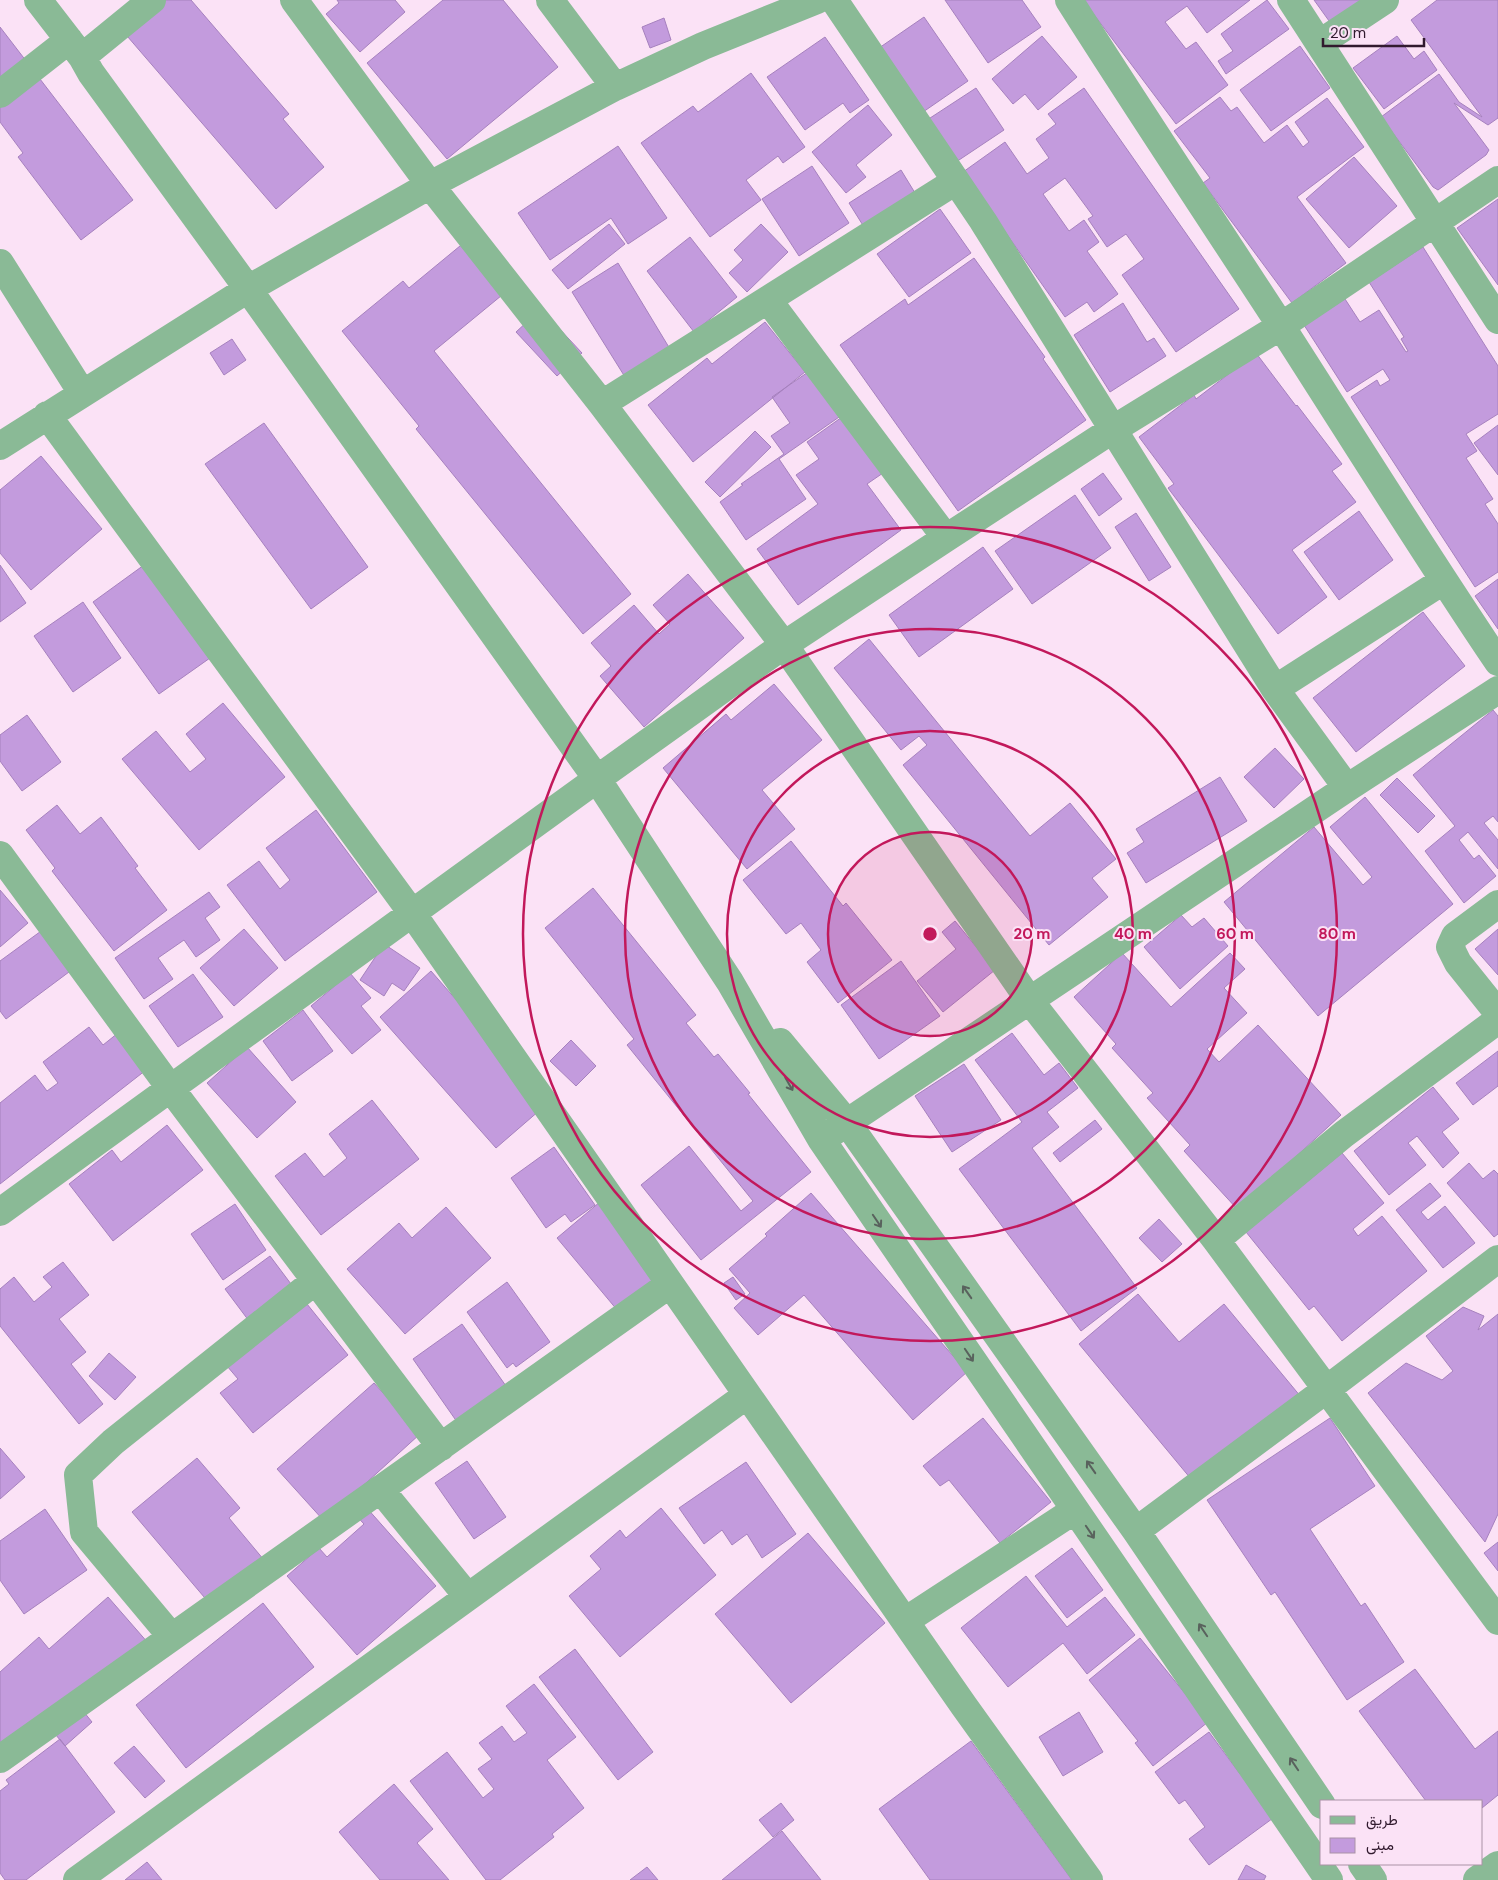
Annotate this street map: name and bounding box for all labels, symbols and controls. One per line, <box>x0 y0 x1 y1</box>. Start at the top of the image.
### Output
scale bar <box>1323 15 1424 47</box>
text: 20 m <box>1330 23 1366 43</box>
text: 20 m <box>1014 924 1050 944</box>
text: 40 m <box>1114 924 1152 944</box>
text: 60 m <box>1216 924 1254 944</box>
text: 80 m <box>1318 924 1356 944</box>
centre of rings <box>921 925 939 943</box>
one-way arrow <box>785 1077 795 1091</box>
one-way arrow <box>872 1214 882 1228</box>
one-way arrow <box>962 1285 972 1299</box>
one-way arrow <box>964 1348 974 1362</box>
one-way arrow <box>1086 1460 1096 1474</box>
one-way arrow <box>1086 1525 1096 1539</box>
one-way arrow <box>1198 1623 1208 1637</box>
one-way arrow <box>1289 1758 1299 1772</box>
legend <box>1320 1800 1483 1865</box>
text: طريق <box>1366 1810 1398 1830</box>
text: مبنى <box>1366 1835 1394 1855</box>

